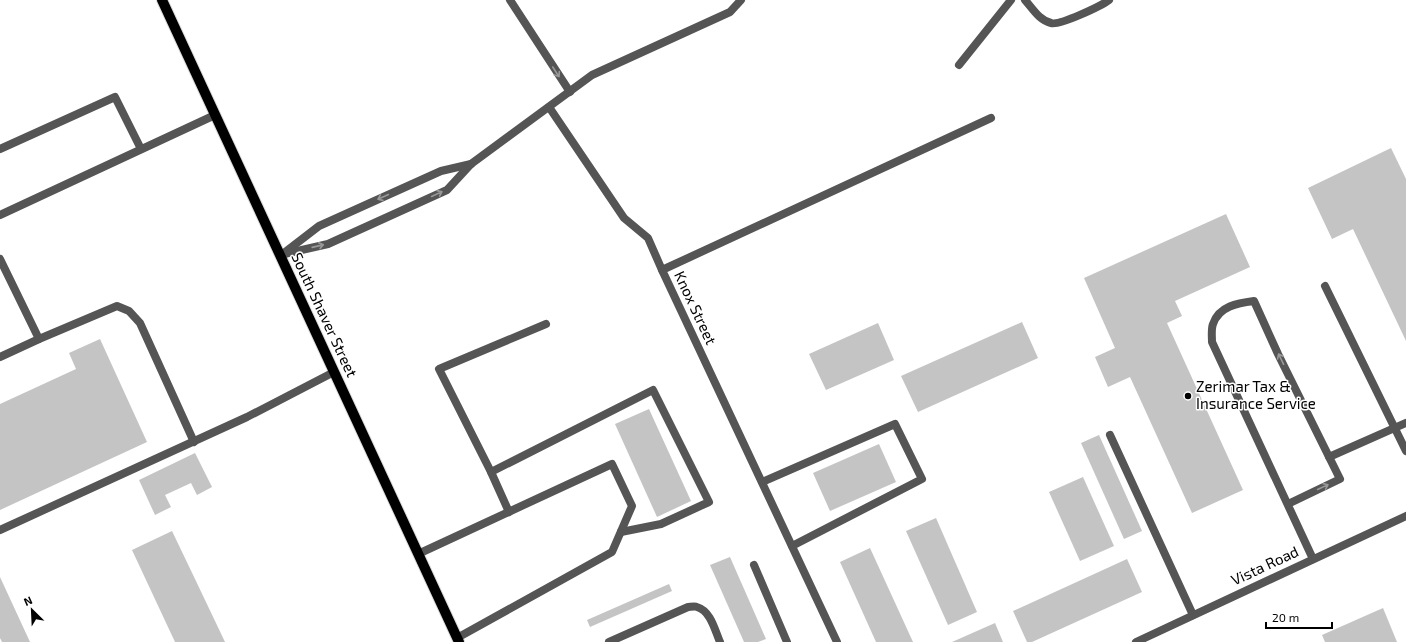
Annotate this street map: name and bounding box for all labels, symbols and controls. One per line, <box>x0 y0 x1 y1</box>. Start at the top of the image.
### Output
one-way arrow <box>552 66 560 77</box>
one-way arrow <box>430 190 442 197</box>
one-way arrow <box>377 194 389 201</box>
one-way arrow <box>311 242 324 250</box>
street label: South Shaver Street <box>288 249 362 380</box>
street label: Knox Street <box>671 268 721 347</box>
one-way arrow <box>1277 353 1284 365</box>
place label: Zerimar Tax & Insurance Service <box>1196 377 1316 412</box>
marker: Zerimar Tax & Insurance Service <box>1183 391 1193 401</box>
one-way arrow <box>1317 483 1329 490</box>
street label: Vista Road <box>1228 542 1301 589</box>
north arrow <box>12 590 52 630</box>
text: N <box>21 593 34 608</box>
scale bar <box>1266 604 1332 630</box>
text: 20 m <box>1272 610 1299 624</box>

